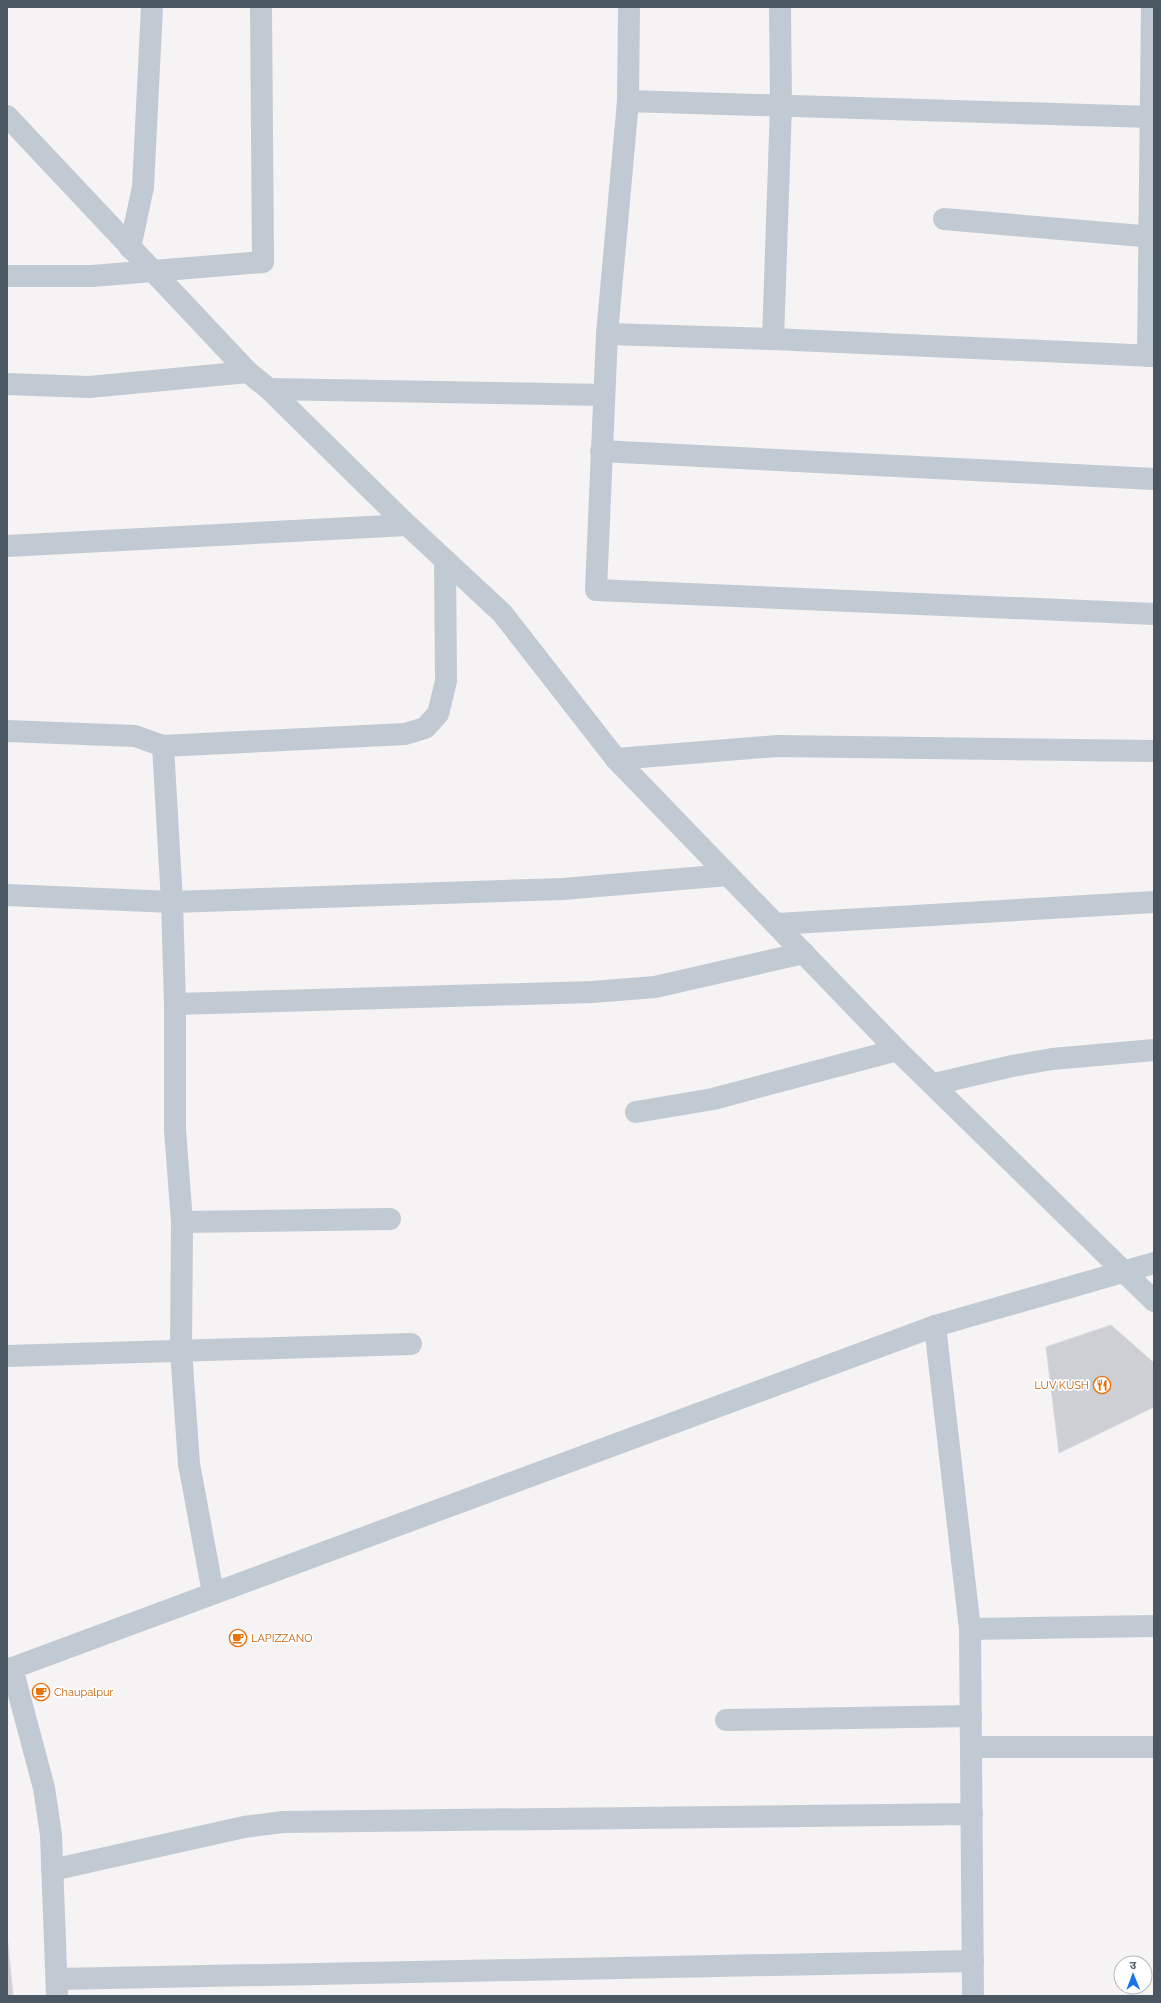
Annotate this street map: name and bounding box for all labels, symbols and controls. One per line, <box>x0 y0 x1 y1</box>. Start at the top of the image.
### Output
restaurant icon: LUV KUSH <box>1092 1375 1112 1395</box>
place label: LUV KUSH <box>1035 1379 1089 1392</box>
cafe icon: LAPIZZANO <box>228 1628 248 1648</box>
place label: LAPIZZANO <box>251 1632 312 1645</box>
cafe icon: Chaupalpur <box>31 1682 51 1702</box>
place label: Chaupalpur <box>54 1686 114 1699</box>
north arrow <box>1113 1955 1153 1995</box>
text: उ <box>1130 1959 1137 1972</box>

